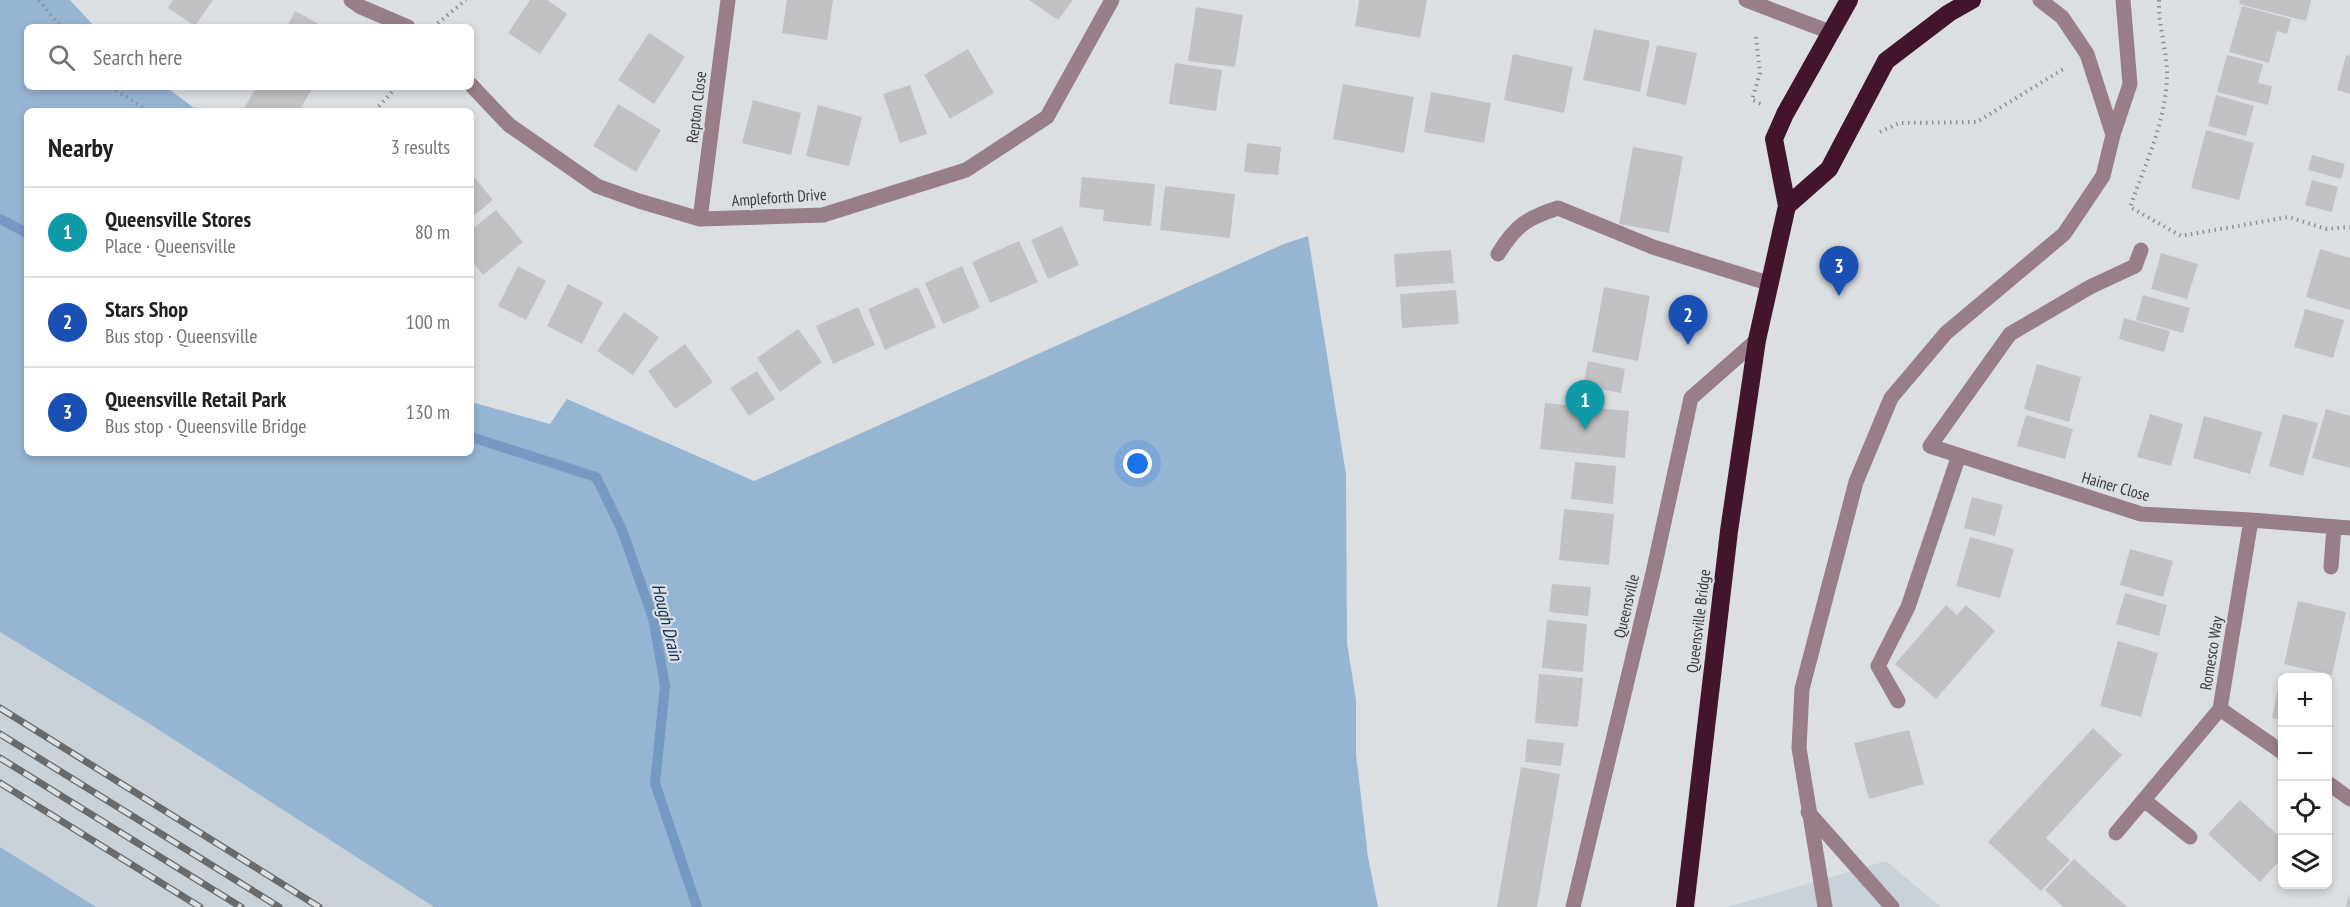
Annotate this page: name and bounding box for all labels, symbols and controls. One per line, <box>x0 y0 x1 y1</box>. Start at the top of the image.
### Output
search box <box>24 24 474 90</box>
icon: search <box>45 41 78 74</box>
text: Search here <box>93 43 182 71</box>
street label: Repton Close <box>682 70 710 144</box>
text: Nearby <box>48 131 113 164</box>
text: 3 results <box>391 134 450 160</box>
street label: Ampleforth Drive <box>731 184 827 210</box>
text: Queensville Stores <box>105 205 251 233</box>
text: 1 <box>63 219 72 245</box>
text: 80 m <box>415 219 450 245</box>
text: Place · Queensville <box>105 233 236 259</box>
pin: 3 <box>1820 246 1858 296</box>
text: Stars Shop <box>105 295 188 323</box>
pin: 2 <box>1668 296 1708 345</box>
text: 2 <box>63 309 72 335</box>
text: 100 m <box>406 309 450 335</box>
text: Bus stop · Queensville <box>105 323 258 349</box>
pin: 1 <box>1566 380 1604 430</box>
text: Queensville Retail Park <box>105 385 286 413</box>
text: 3 <box>63 399 72 425</box>
text: 130 m <box>406 399 450 425</box>
text: Bus stop · Queensville Bridge <box>105 413 307 439</box>
your location <box>1123 449 1152 478</box>
street label: Hainer Close <box>2080 467 2152 505</box>
street label: Queensville Bridge <box>1682 568 1714 674</box>
street label: Queensville <box>1609 572 1643 640</box>
water label: Hough Drain <box>647 581 688 664</box>
street label: Romesco Way <box>2195 615 2227 691</box>
map controls <box>2278 673 2332 889</box>
button: + <box>2278 673 2332 727</box>
button: − <box>2278 727 2332 781</box>
button: locate <box>2278 781 2332 835</box>
button: layers <box>2278 835 2332 889</box>

